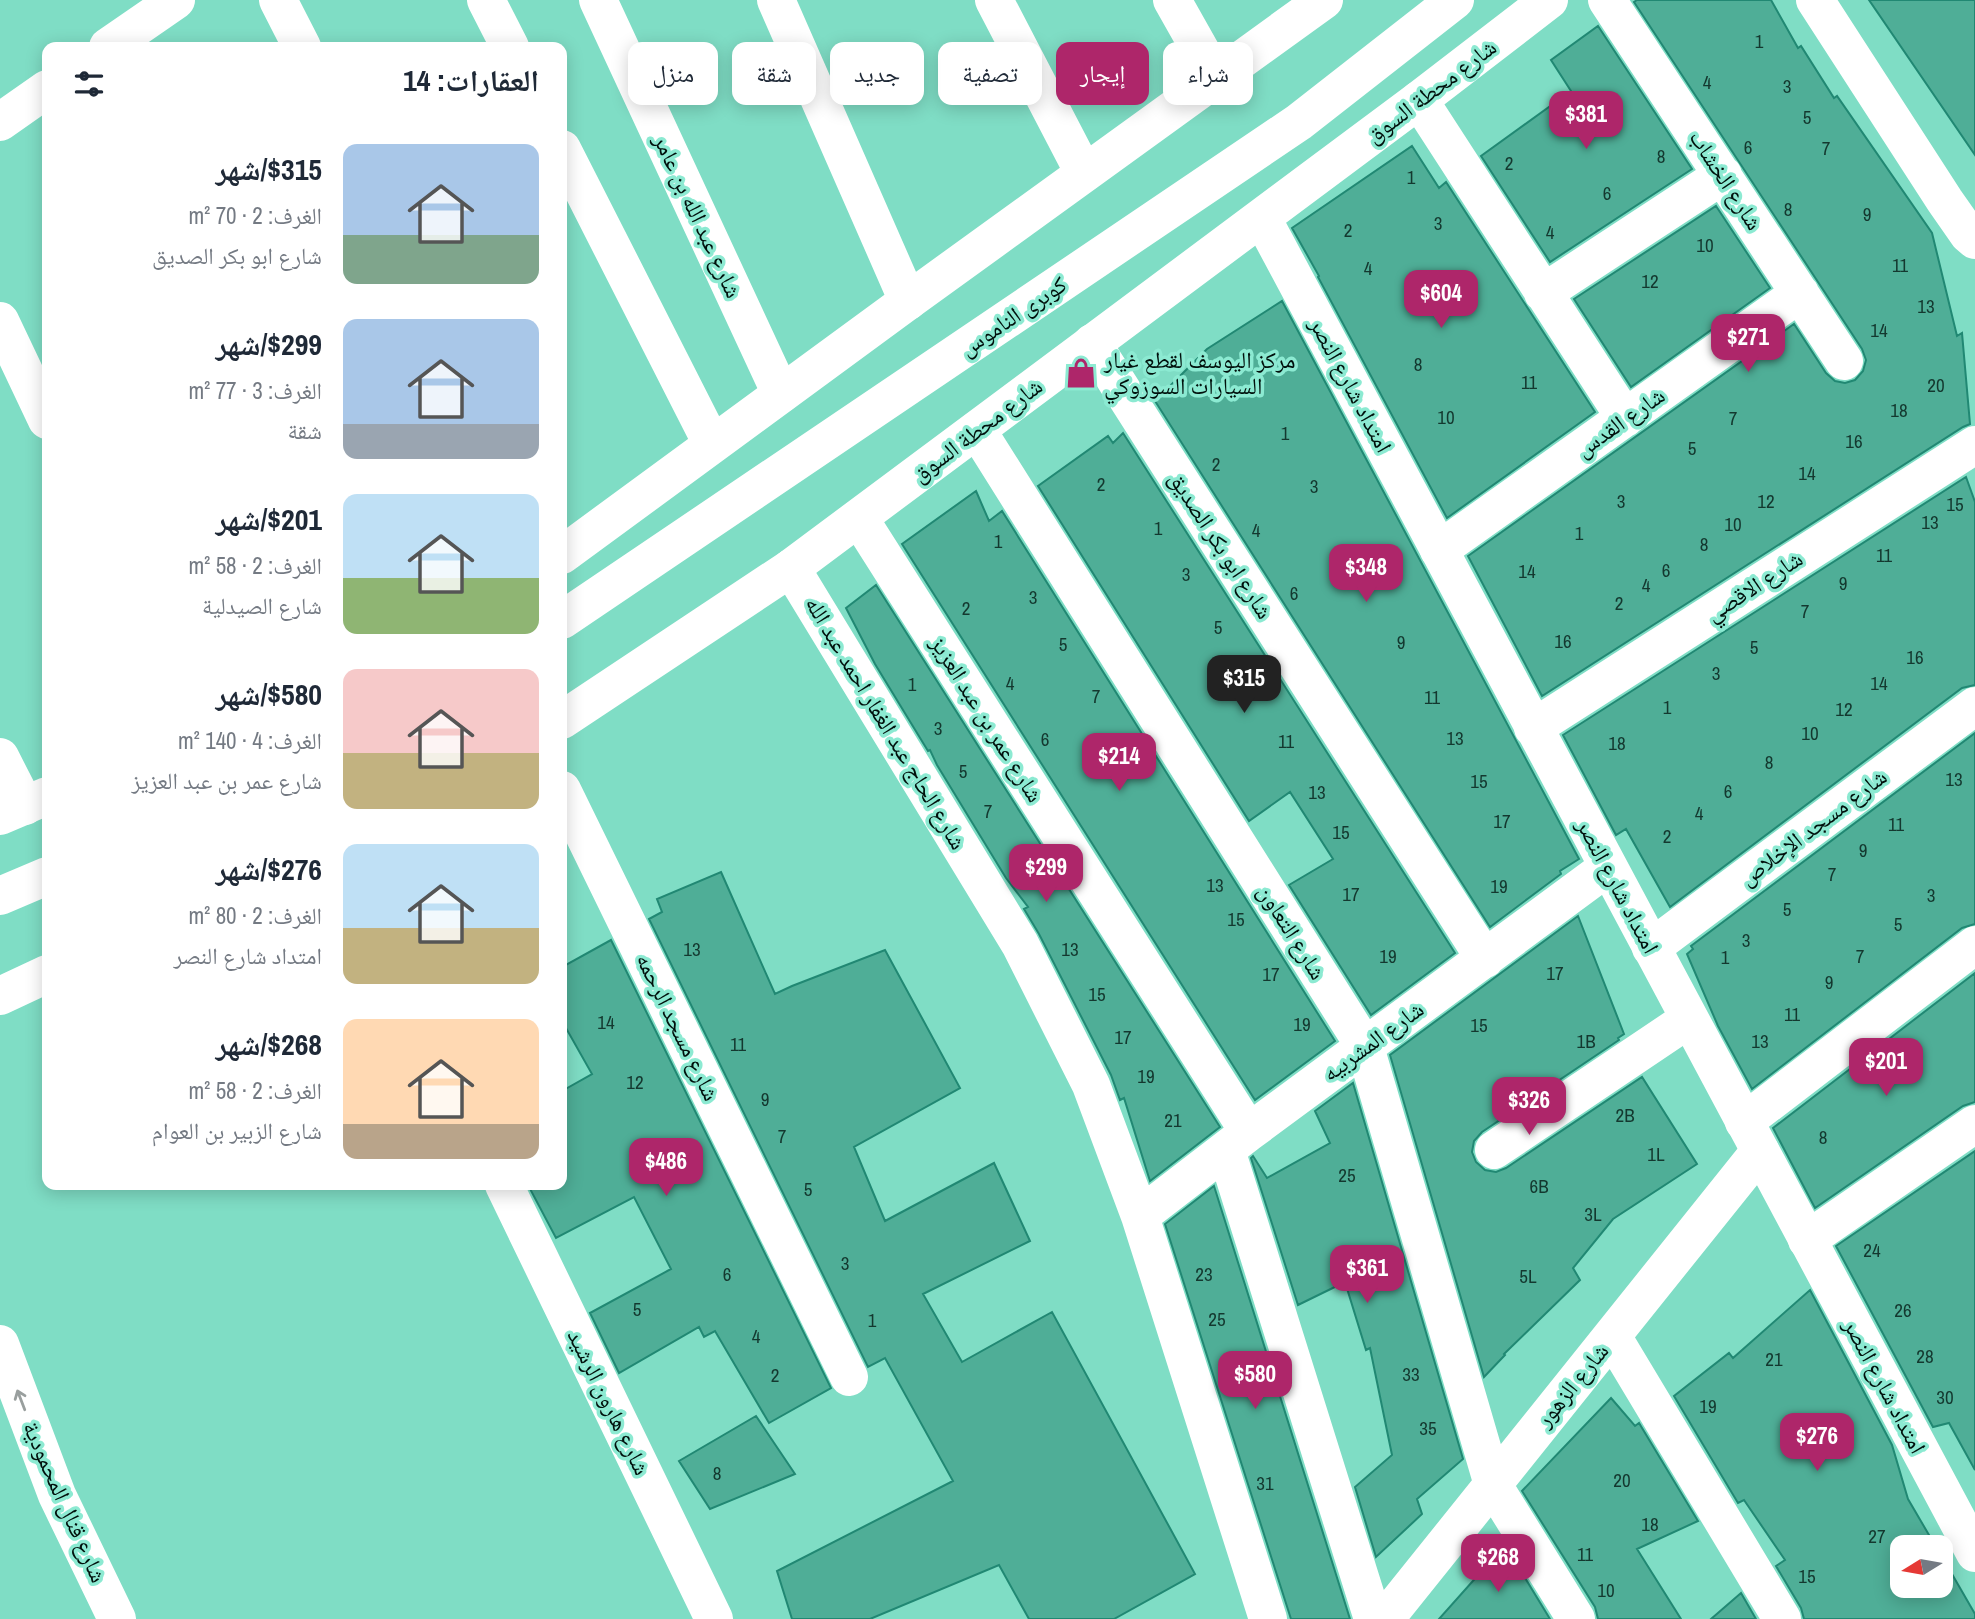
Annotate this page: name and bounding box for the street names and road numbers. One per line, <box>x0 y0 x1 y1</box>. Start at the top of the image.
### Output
street label: شارع محطة السوق <box>1359 31 1502 150</box>
street label: شارع الخشاب <box>1683 124 1770 236</box>
street label: شارع عبد الله بن عامر <box>647 128 750 303</box>
street label: كوبرى الناموس <box>953 268 1073 363</box>
street label: امتداد شارع النصر <box>1302 311 1400 458</box>
street label: شارع محطة السوق <box>905 370 1048 489</box>
street label: شارع القدس <box>1569 380 1671 464</box>
street label: شارع ابو بكر الصديق <box>1162 465 1281 624</box>
street label: شارع الاقصي <box>1699 543 1810 632</box>
street label: شارع الحاج عبد الغفار احمد عبد الله <box>798 590 974 855</box>
street label: شارع عمر بن عبد العزيز <box>923 629 1051 808</box>
street label: شارع مسجد الإخلاص <box>1733 761 1893 892</box>
street label: امتداد شارع النصر <box>1569 812 1667 959</box>
street label: شارع التعاون <box>1251 878 1334 985</box>
street label: شارع مسجد الرحمه <box>629 948 728 1106</box>
street label: شارع المشربيه <box>1316 993 1430 1088</box>
street label: امتداد شارع النصر <box>1836 1312 1934 1459</box>
street label: شارع هارون الرشيد <box>561 1324 658 1480</box>
street label: شارع الزهور <box>1527 1336 1615 1434</box>
street label: شارع قنال المحمودية <box>16 1416 115 1587</box>

